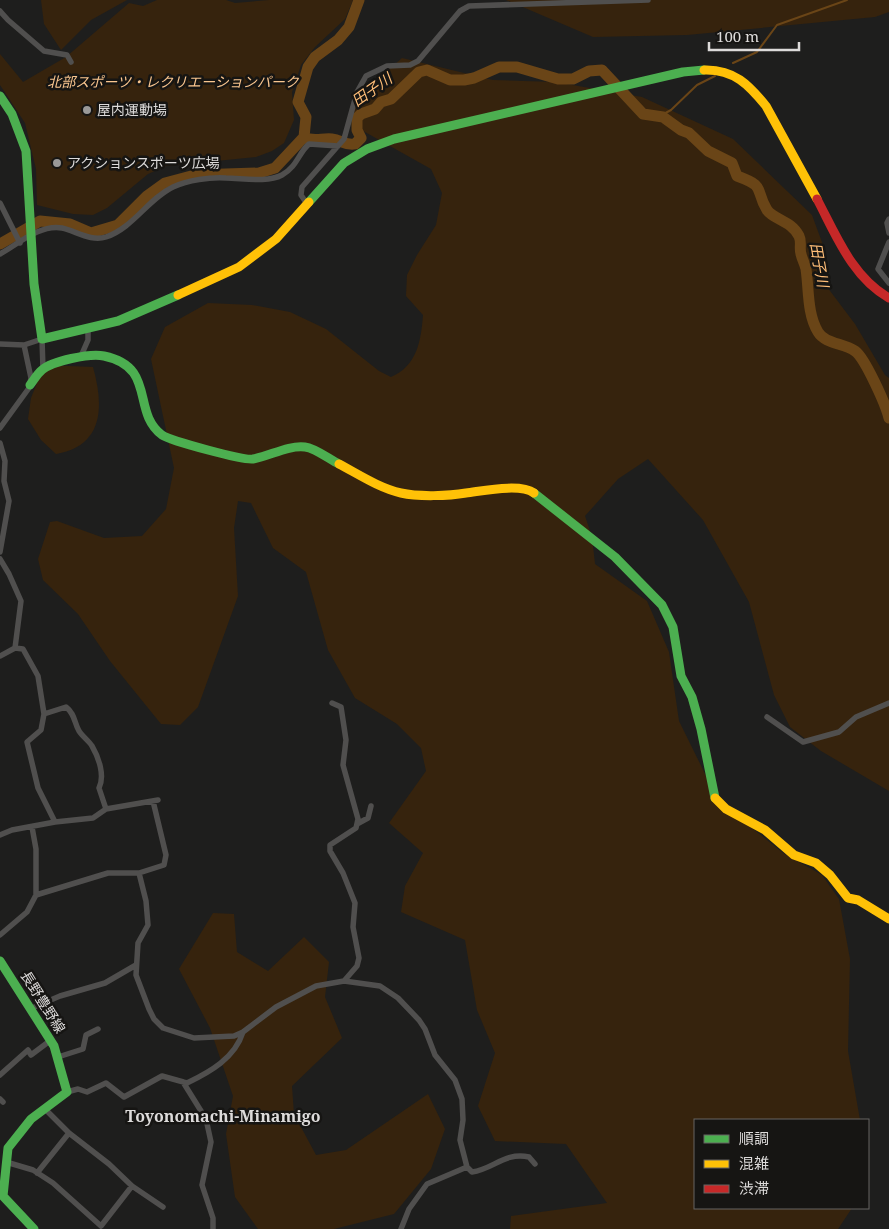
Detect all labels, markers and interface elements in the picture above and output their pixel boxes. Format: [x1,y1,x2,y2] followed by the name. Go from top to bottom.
[709,20,799,52] scale bar
[716,26,759,46] text: 100 m
[347,67,397,110] water label: 田子川
[47,72,300,91] park label: 北部スポーツ・レクリエーションパーク
[97,100,167,119] place label: 屋内運動場
[81,104,93,116] marker: 屋内運動場
[67,153,220,172] place label: アクションスポーツ広場
[51,157,63,169] marker: アクションスポーツ広場
[806,241,834,291] water label: 田子川
[17,967,70,1036] street label: 長野豊野線
[125,1105,321,1127] district label: Toyonomachi-Minamigo
[694,1119,869,1209] legend
[739,1128,769,1148] text: 順調
[739,1153,769,1173] text: 混雑
[739,1178,769,1198] text: 渋滞

